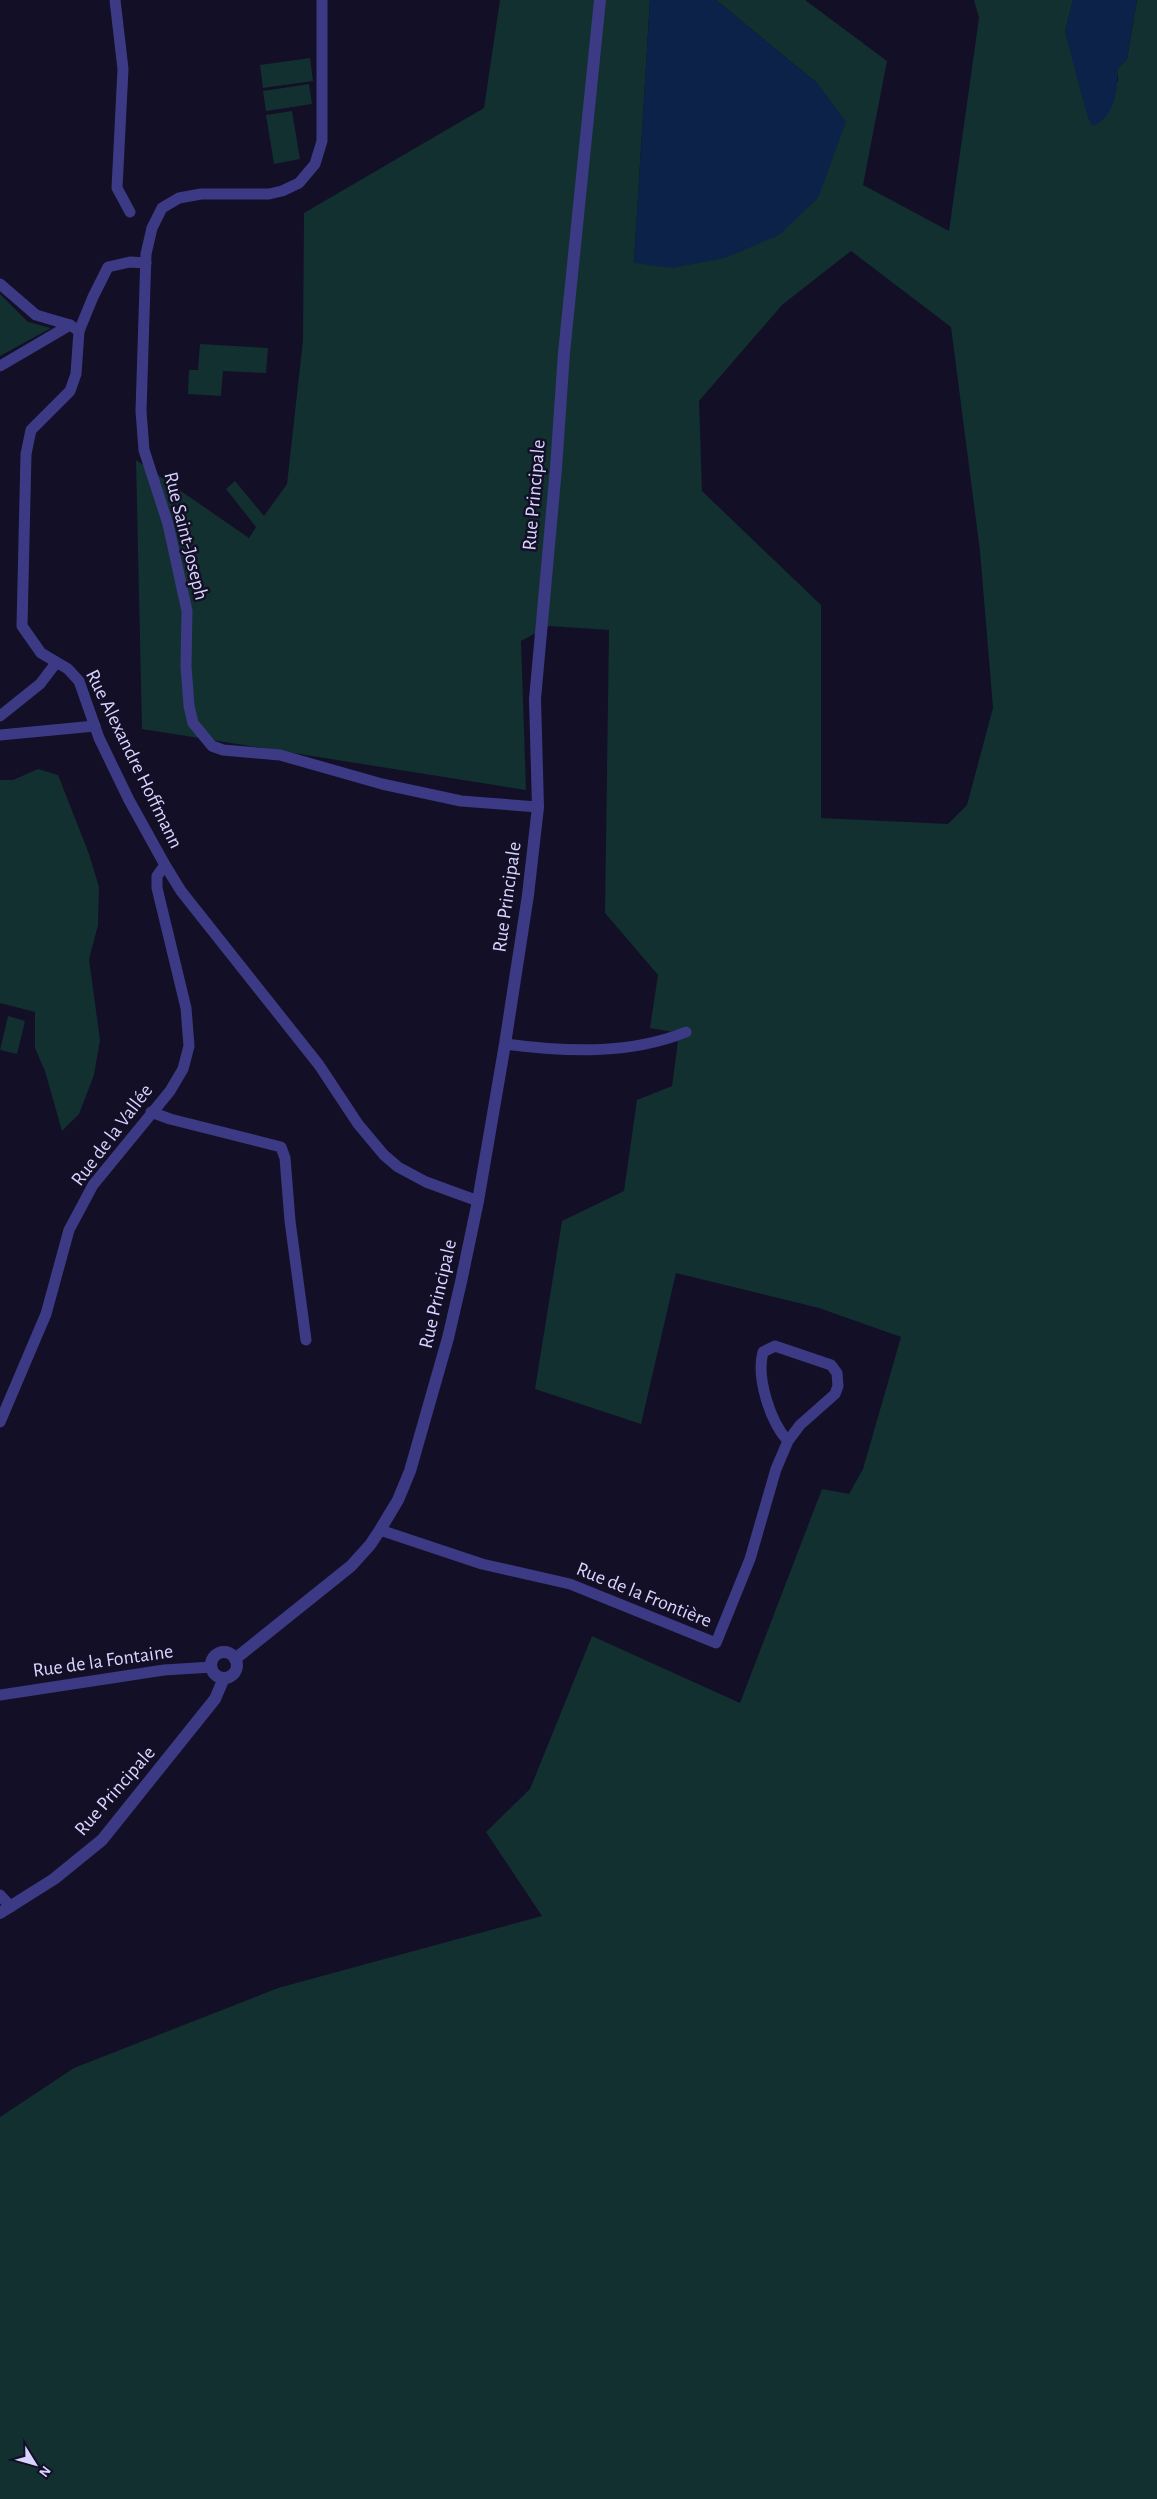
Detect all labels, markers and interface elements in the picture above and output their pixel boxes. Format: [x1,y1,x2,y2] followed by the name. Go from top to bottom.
[519,439,549,551] street label: Rue Principale
[160,470,212,602] street label: Rue Saint-Joseph
[82,666,186,852] street label: Rue Alexandre Hoffmann
[489,841,525,953] street label: Rue Principale
[67,1080,157,1190] street label: Rue de la Vallée
[416,1238,460,1350] street label: Rue Principale
[573,1559,715,1631] street label: Rue de la Frontière
[31,1641,175,1681] street label: Rue de la Fontaine
[71,1742,159,1840] street label: Rue Principale
[10,2439,60,2489] north arrow
[36,2463,53,2479] text: N

